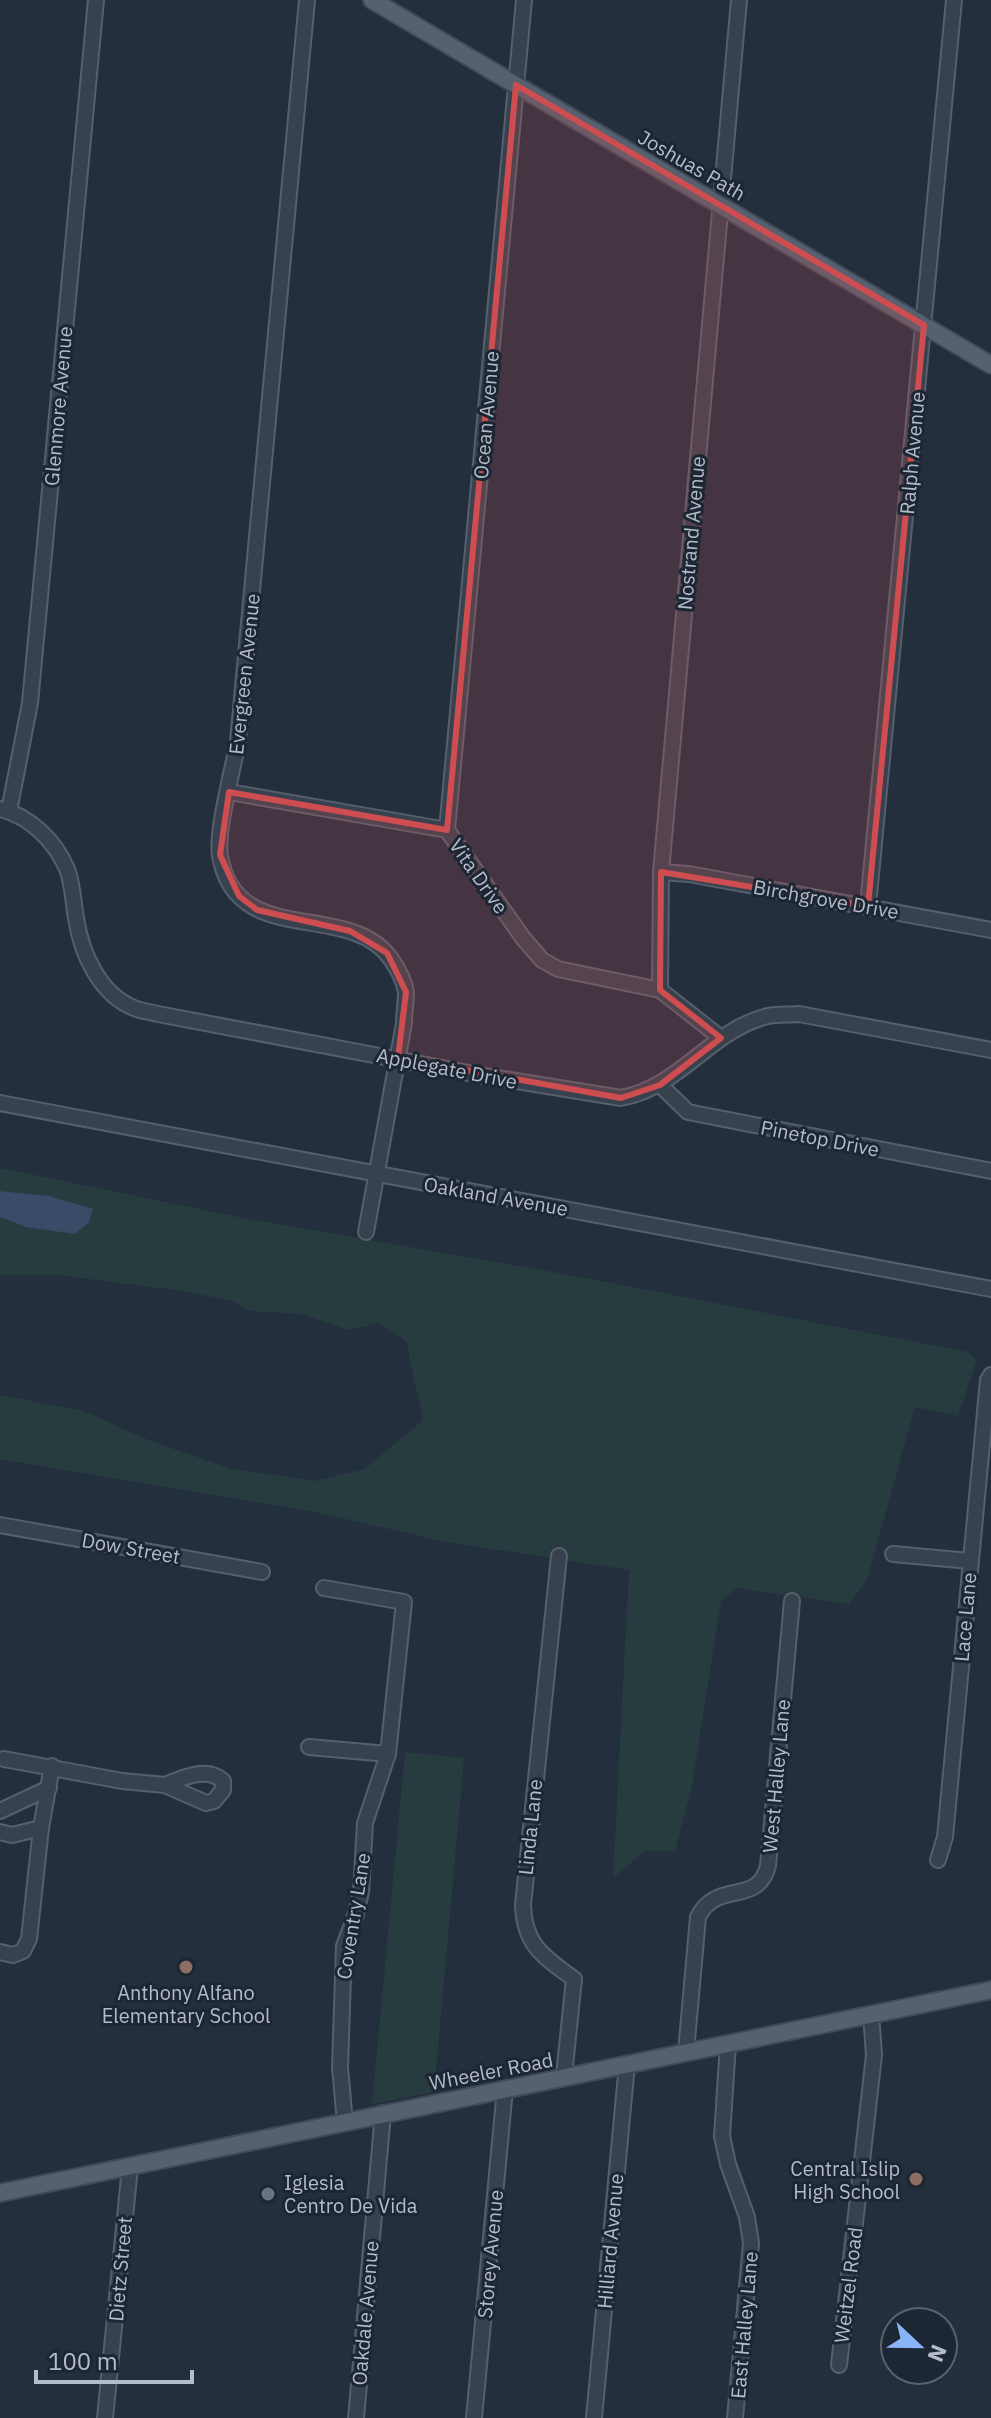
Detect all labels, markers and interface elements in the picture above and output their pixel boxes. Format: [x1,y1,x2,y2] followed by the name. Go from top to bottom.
[633,123,751,207] street label: Joshuas Path
[38,325,78,487] street label: Glenmore Avenue
[467,350,505,480] street label: Ocean Avenue
[893,390,931,516] street label: Ralph Avenue
[671,455,711,611] street label: Nostrand Avenue
[222,592,266,756] street label: Evergreen Avenue
[443,833,515,919] street label: Vita Drive
[751,873,901,925] street label: Birchgrove Drive
[374,1041,520,1095] street label: Applegate Drive
[758,1113,882,1163] street label: Pinetop Drive
[422,1170,570,1222] street label: Oakland Avenue
[80,1526,182,1570] street label: Dow Street
[948,1571,982,1663] street label: Lace Lane
[756,1698,796,1854] street label: West Halley Lane
[512,1778,548,1876] street label: Linda Lane
[330,1851,376,1981] street label: Coventry Lane
[177,1958,195,1976] marker: Anthony Alfano Elementary School
[102,1979,270,2029] place label: Anthony Alfano Elementary School
[427,2046,555,2096] street label: Wheeler Road
[790,2155,900,2205] place label: Central Islip High School
[284,2169,418,2219] place label: Iglesia Centro De Vida
[907,2170,925,2188] marker: Central Islip High School
[591,2172,629,2310] street label: Hilliard Avenue
[259,2185,277,2203] marker: Iglesia Centro De Vida
[471,2188,509,2320] street label: Storey Avenue
[102,2215,138,2323] street label: Dietz Street
[827,2225,869,2345] street label: Weitzel Road
[345,2239,385,2387] street label: Oakdale Avenue
[724,2250,764,2400] street label: East Halley Lane
[879,2306,959,2386] north arrow
[36,2334,192,2384] scale bar
[922,2341,954,2366] text: N
[48,2345,118,2377] text: 100 m

